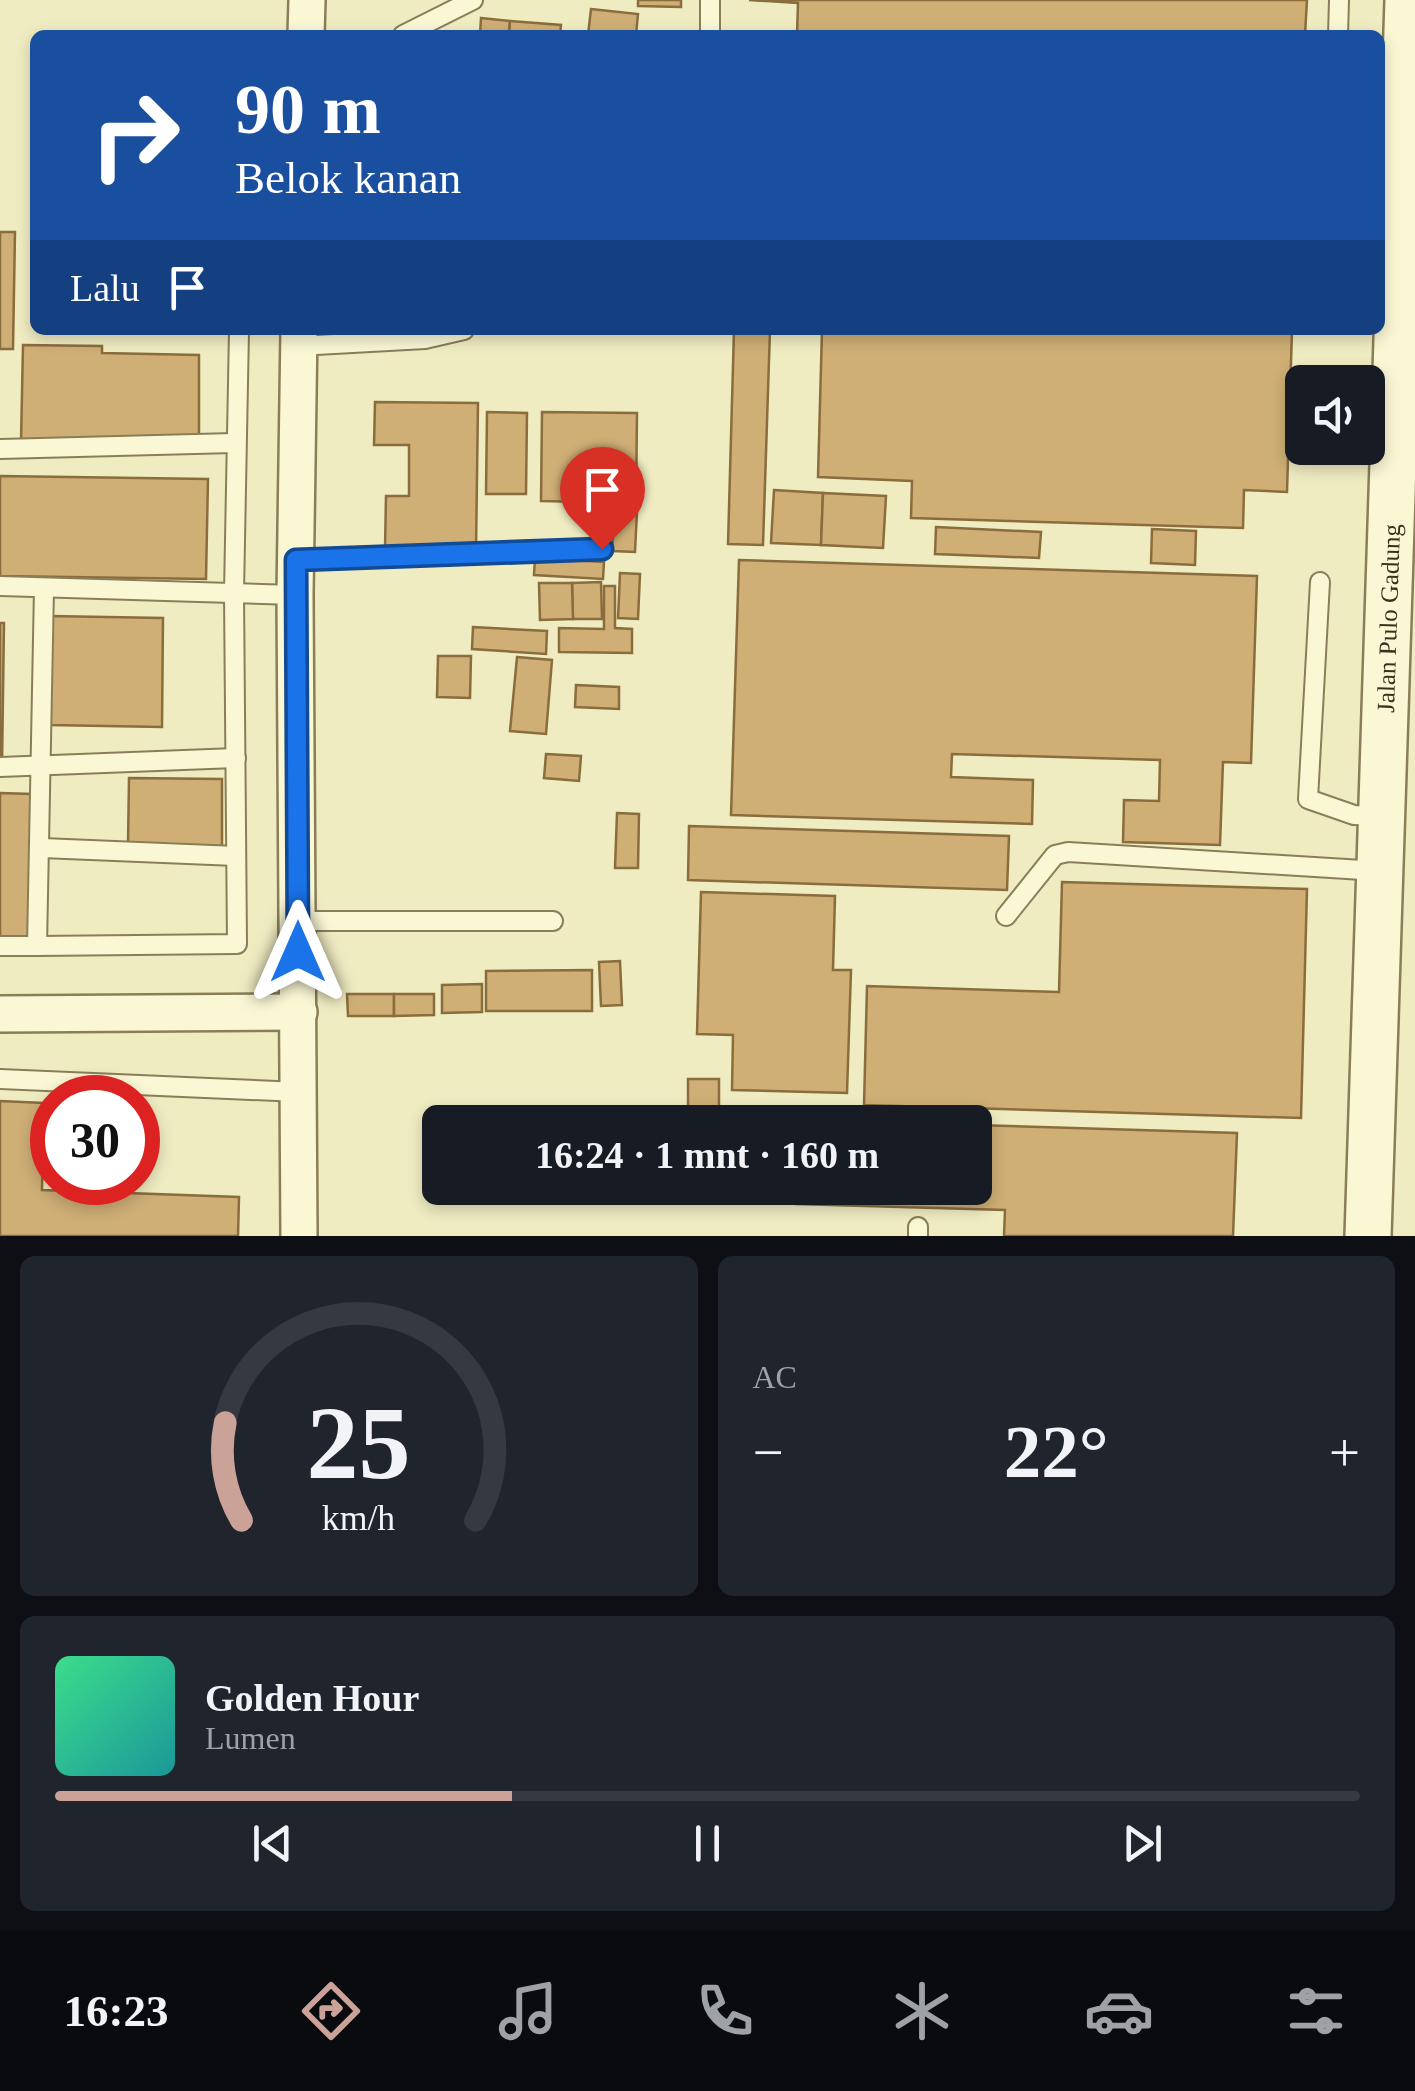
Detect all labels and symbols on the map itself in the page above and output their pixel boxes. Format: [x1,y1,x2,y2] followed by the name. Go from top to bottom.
[560,447,645,550] pin
[1371,523,1405,713] street label: Jalan Pulo Gadung
[246,900,350,1004] position arrow
[30,1075,160,1205] speed limit sign: 30

